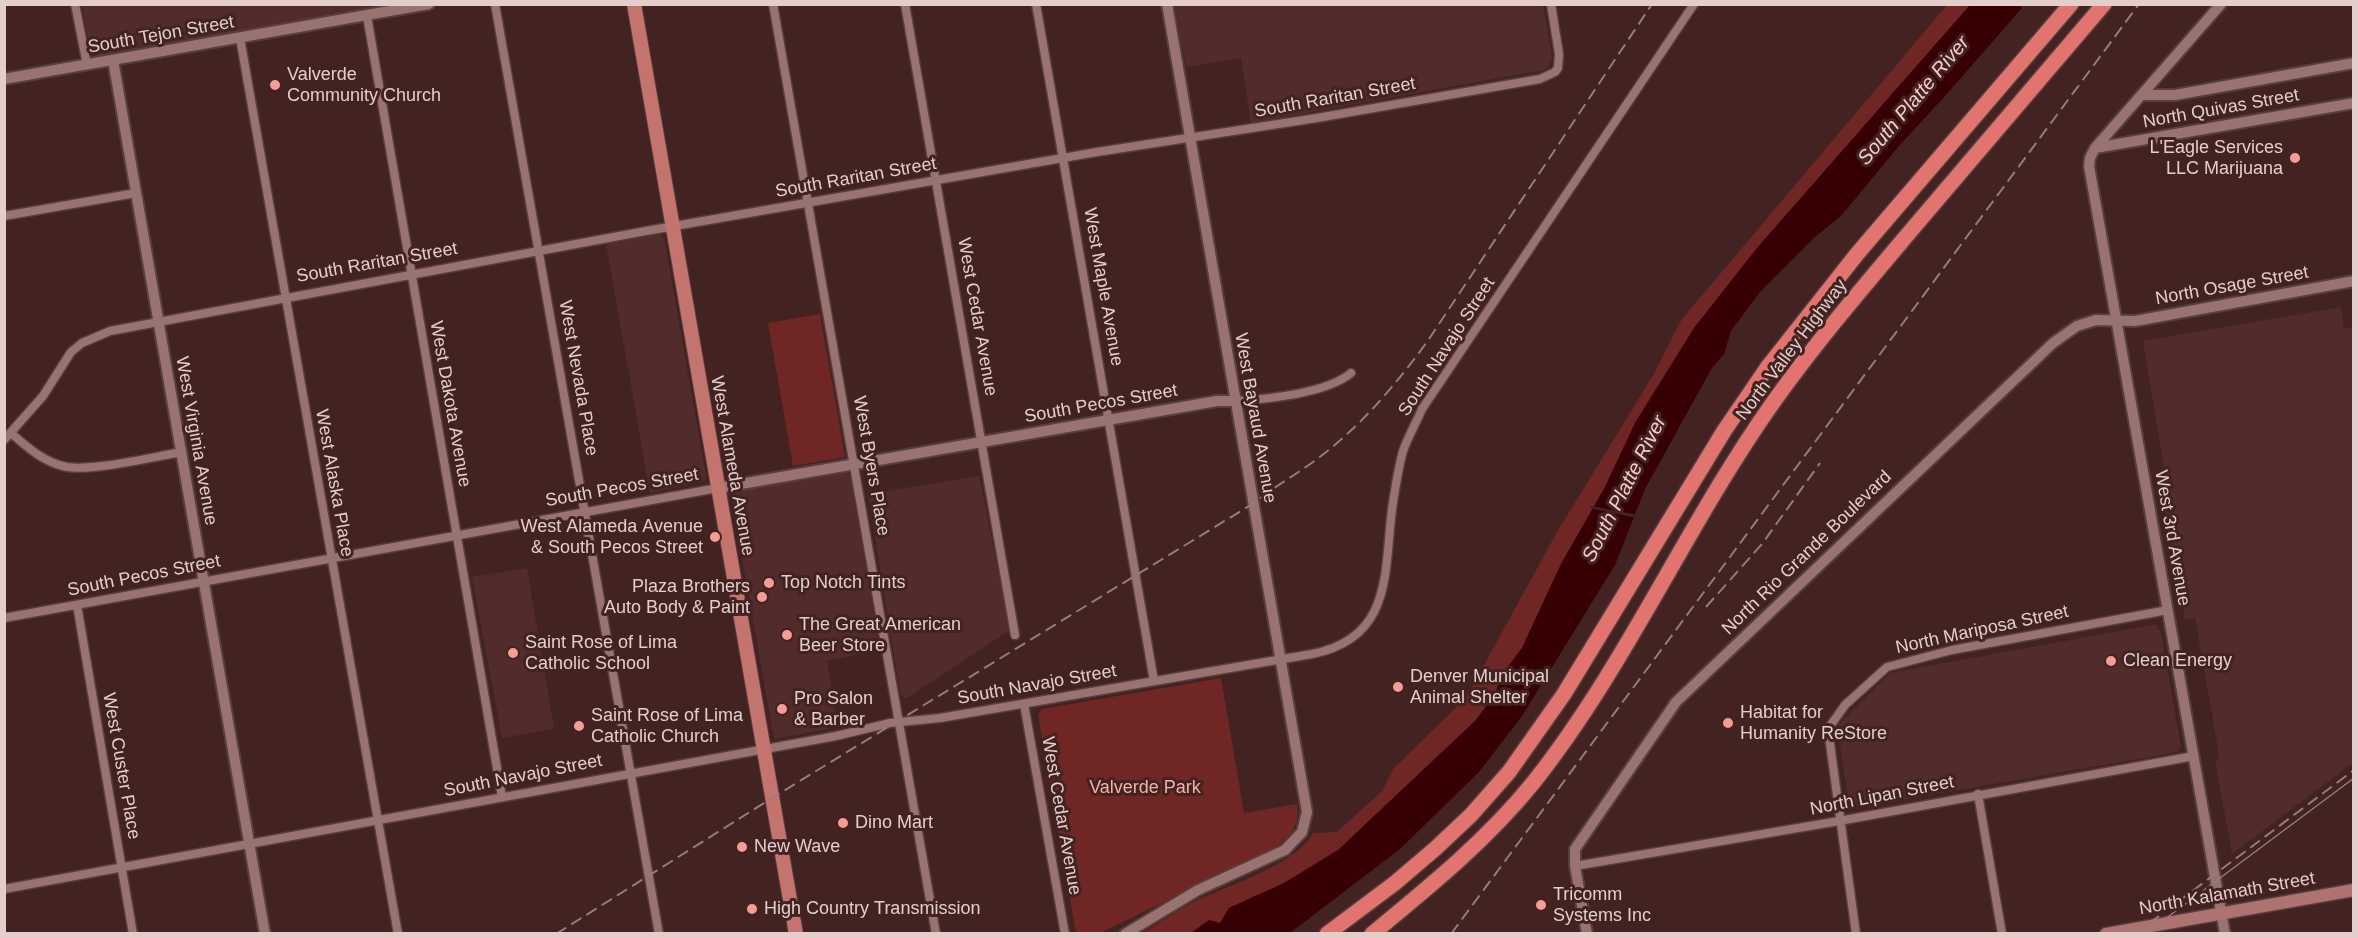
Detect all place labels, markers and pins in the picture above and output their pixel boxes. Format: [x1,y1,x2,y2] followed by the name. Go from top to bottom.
[287,64,441,106] place label: Valverde Community Church
[268,78,282,92] marker: Valverde Community Church
[2149,137,2283,180] place label: L'Eagle Services LLC Marijuana
[2288,151,2302,165] marker: L'Eagle Services LLC Marijuana
[521,516,703,558] place label: West Alameda Avenue & South Pecos Street
[708,530,722,544] marker: West Alameda Avenue & South Pecos Street
[781,572,905,594] place label: Top Notch Tints
[604,576,750,618] place label: Plaza Brothers Auto Body & Paint
[762,576,776,590] marker: Top Notch Tints
[755,590,769,604] marker: Plaza Brothers Auto Body & Paint
[799,614,961,656] place label: The Great American Beer Store
[780,628,794,642] marker: The Great American Beer Store
[525,632,677,674] place label: Saint Rose of Lima Catholic School
[506,646,520,660] marker: Saint Rose of Lima Catholic School
[2123,650,2232,672] place label: Clean Energy
[2104,654,2118,668] marker: Clean Energy
[1410,666,1549,708] place label: Denver Municipal Animal Shelter
[1391,680,1405,694] marker: Denver Municipal Animal Shelter
[794,688,873,730] place label: Pro Salon & Barber
[775,702,789,716] marker: Pro Salon & Barber
[1740,702,1887,744] place label: Habitat for Humanity ReStore
[591,705,743,748] place label: Saint Rose of Lima Catholic Church
[1721,716,1735,730] marker: Habitat for Humanity ReStore
[572,719,586,733] marker: Saint Rose of Lima Catholic Church
[855,812,933,834] place label: Dino Mart
[836,816,850,830] marker: Dino Mart
[754,836,840,858] place label: New Wave
[735,840,749,854] marker: New Wave
[1553,884,1651,926] place label: Tricomm Systems Inc
[764,898,980,920] place label: High Country Transmission
[1534,898,1548,912] marker: Tricomm Systems Inc
[745,902,759,916] marker: High Country Transmission

